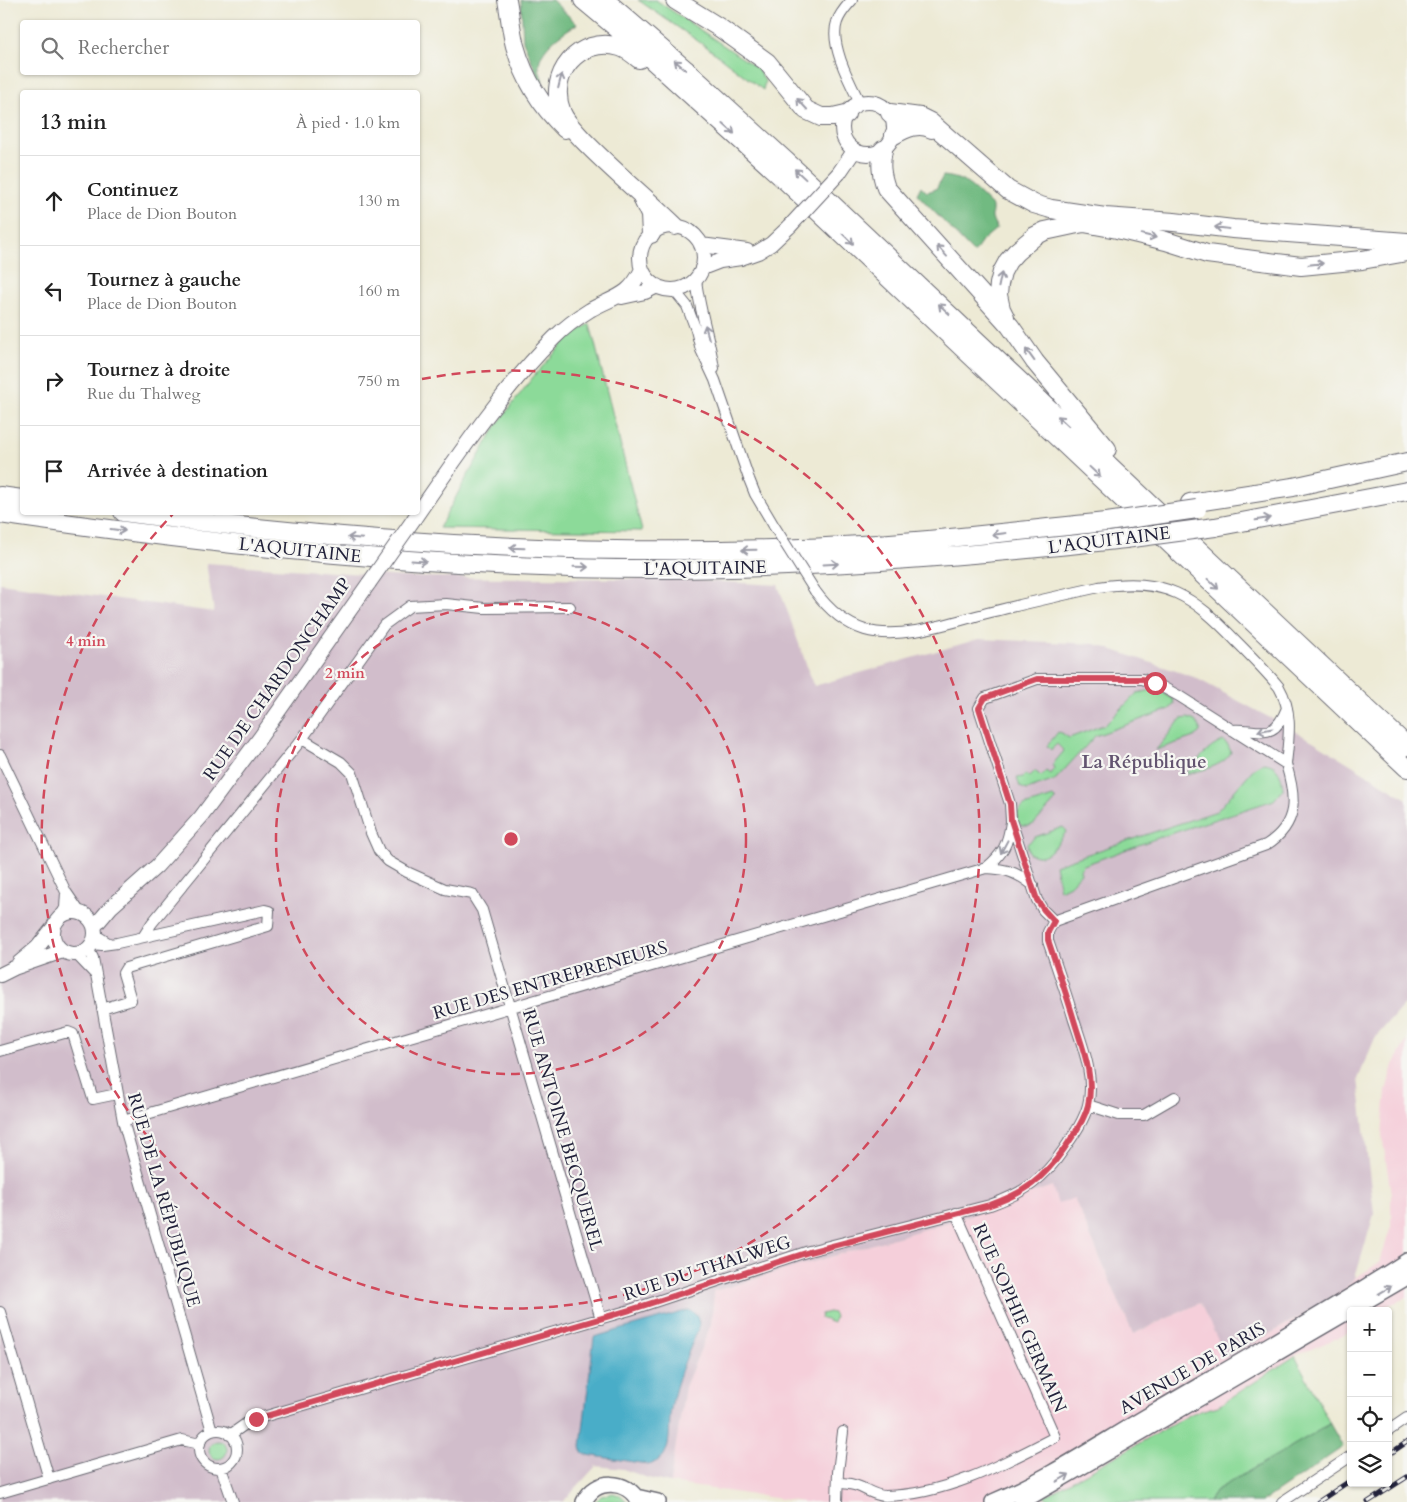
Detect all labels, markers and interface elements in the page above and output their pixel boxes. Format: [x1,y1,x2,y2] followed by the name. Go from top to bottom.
[20,20,420,75] search box
[38,34,66,62] icon: search
[78,35,169,61] text: Rechercher
[673,59,686,70] one-way arrow
[555,73,565,89] one-way arrow
[796,98,808,110] one-way arrow
[40,108,107,137] text: 13 min
[296,112,400,134] text: À pied · 1.0 km
[722,123,735,135] one-way arrow
[793,168,806,180] one-way arrow
[87,177,178,203] text: Continuez
[40,187,68,215] icon: ahead
[358,190,400,212] text: 130 m
[87,203,237,225] text: Place de Dion Bouton
[1214,223,1230,233] one-way arrow
[1141,232,1157,242] one-way arrow
[842,233,854,245] one-way arrow
[936,244,948,257] one-way arrow
[1308,259,1324,269] one-way arrow
[87,267,241,293] text: Tournez à gauche
[996,273,1006,289] one-way arrow
[40,277,68,305] icon: left
[358,280,400,302] text: 160 m
[87,293,237,315] text: Place de Dion Bouton
[937,303,950,315] one-way arrow
[702,325,712,341] one-way arrow
[1025,348,1035,362] one-way arrow
[87,357,230,383] text: Tournez à droite
[40,367,68,395] icon: right
[358,370,400,392] text: 750 m
[87,383,201,405] text: Rue du Thalweg
[1056,415,1069,427] one-way arrow
[40,457,68,485] icon: arrive
[87,458,268,484] text: Arrivée à destination
[1088,466,1101,478] one-way arrow
[1254,513,1270,523] one-way arrow
[1047,521,1172,560] street label: L'AQUITAINE
[109,525,125,535] one-way arrow
[991,529,1007,539] one-way arrow
[238,532,362,569] street label: L'AQUITAINE
[347,533,363,543] one-way arrow
[509,543,525,552] one-way arrow
[741,545,758,555] one-way arrow
[643,555,767,582] street label: L'AQUITAINE
[410,556,426,565] one-way arrow
[823,559,839,568] one-way arrow
[573,563,589,572] one-way arrow
[198,573,357,786] street label: RUE DE CHARDONCHAMP
[1206,578,1219,590] one-way arrow
[66,631,106,651] text: 4 min
[325,663,365,683] text: 2 min
[1144,672,1167,695] route start
[1257,726,1273,735] one-way arrow
[1081,749,1207,775] district label: La République
[502,830,520,848] centre of rings
[999,839,1009,854] one-way arrow
[430,935,670,1026] street label: RUE DES ENTREPRENEURS
[516,1006,609,1254] street label: RUE ANTOINE BECQUEREL
[121,1090,206,1310] street label: RUE DE LA RÉPUBLIQUE
[967,1220,1073,1417] street label: RUE SOPHIE GERMAIN
[620,1230,794,1307] street label: RUE DU THALWEG
[1377,1285,1391,1295] one-way arrow
[1347,1307,1392,1487] map controls
[1347,1307,1392,1352] button: +
[1115,1316,1270,1420] street label: AVENUE DE PARIS
[1347,1352,1392,1397] button: −
[1347,1397,1392,1442] button: locate
[245,1408,268,1431] route end
[1347,1442,1392,1487] button: layers
[1056,1473,1070,1483] one-way arrow

